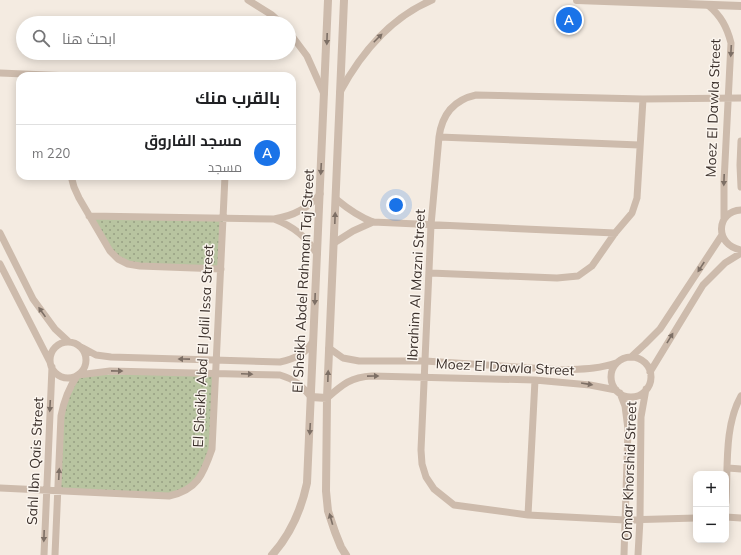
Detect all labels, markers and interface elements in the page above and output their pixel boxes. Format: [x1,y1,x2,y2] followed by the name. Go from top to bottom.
[556,5,582,35] pin: A
[16,16,296,60] search box
[30,27,52,49] icon: search
[62,29,116,48] text: ابحث هنا
[323,33,330,45] one-way arrow
[373,33,383,43] one-way arrow
[702,38,724,178] street label: Moez El Dawla Street
[727,45,734,57] one-way arrow
[195,87,280,108] text: بالقرب منك
[144,131,242,150] text: مسجد الفاروق
[32,145,70,161] text: 220 m
[262,145,272,161] text: A
[208,159,242,175] text: مسجد
[318,163,324,176] one-way arrow
[288,169,318,393] street label: El Sheikh Abdel Rahman Taj Street
[721,174,727,187] one-way arrow
[386,195,406,215] your location
[403,209,429,361] street label: Ibrahim Al Mazni Street
[331,212,338,224] one-way arrow
[189,244,217,448] street label: El Sheikh Abd El Jalil Issa Street
[697,261,704,273] one-way arrow
[312,293,319,305] one-way arrow
[38,307,46,317] one-way arrow
[666,332,673,344] one-way arrow
[435,354,575,380] street label: Moez El Dawla Street
[178,355,190,362] one-way arrow
[111,368,124,374] one-way arrow
[325,369,331,382] one-way arrow
[241,371,254,377] one-way arrow
[367,373,380,379] one-way arrow
[581,382,593,388] one-way arrow
[23,396,47,525] street label: Sahl Ibn Qais Street
[47,400,53,413] one-way arrow
[618,401,640,541] street label: Omar Khorshid Street
[306,423,313,435] one-way arrow
[55,468,62,480] one-way arrow
[693,471,729,543] map controls
[693,471,729,507] button: +
[693,507,729,543] button: −
[328,513,334,525] one-way arrow
[41,530,47,543] one-way arrow

